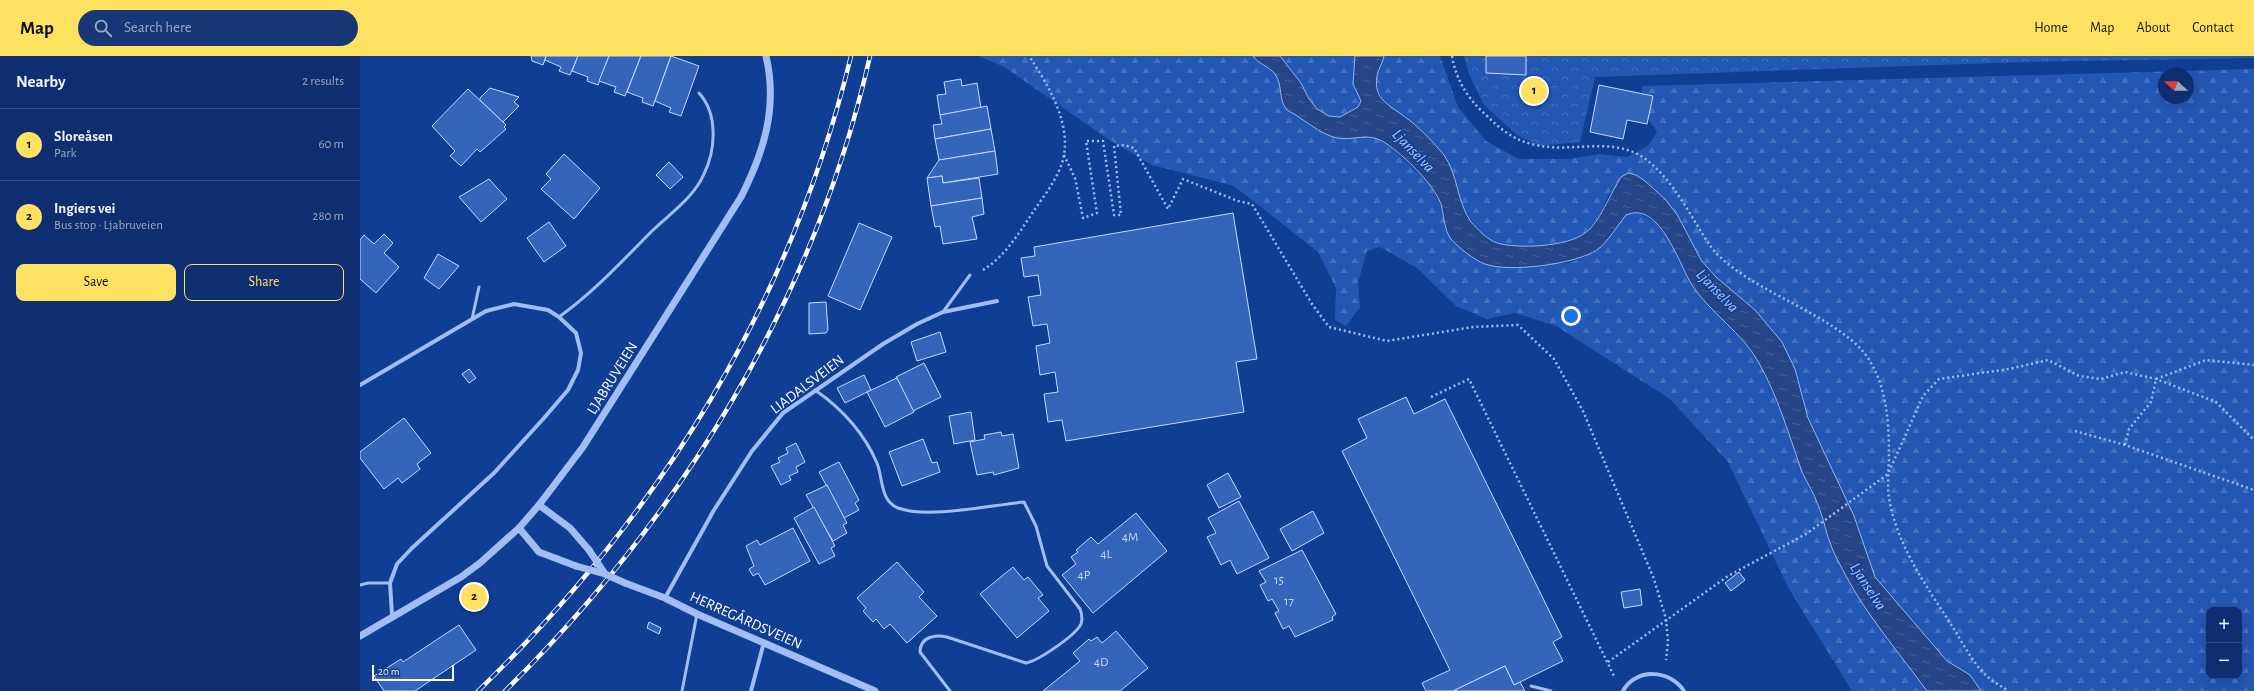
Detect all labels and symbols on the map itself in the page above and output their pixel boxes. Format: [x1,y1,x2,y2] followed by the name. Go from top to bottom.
[2158,68,2194,104] north arrow
[1521,76,1547,106] pin: 1
[1388,126,1437,176] water label: Ljanselva
[1692,266,1741,316] water label: Ljanselva
[1561,306,1581,326] your location
[584,339,641,417] street label: LJABRUVEIEN
[768,352,847,417] street label: LIADALSVEIEN
[1122,531,1138,544] house number: 4M
[1100,548,1112,561] house number: 4L
[1846,560,1889,614] water label: Ljanselva
[1077,569,1091,582] house number: 4P
[1274,574,1284,587] house number: 15
[461,582,487,612] pin: 2
[687,588,805,652] street label: HERREGÅRDSVEIEN
[1284,595,1295,608] house number: 17
[1094,656,1108,669] house number: 4D
[372,663,454,682] scale bar

